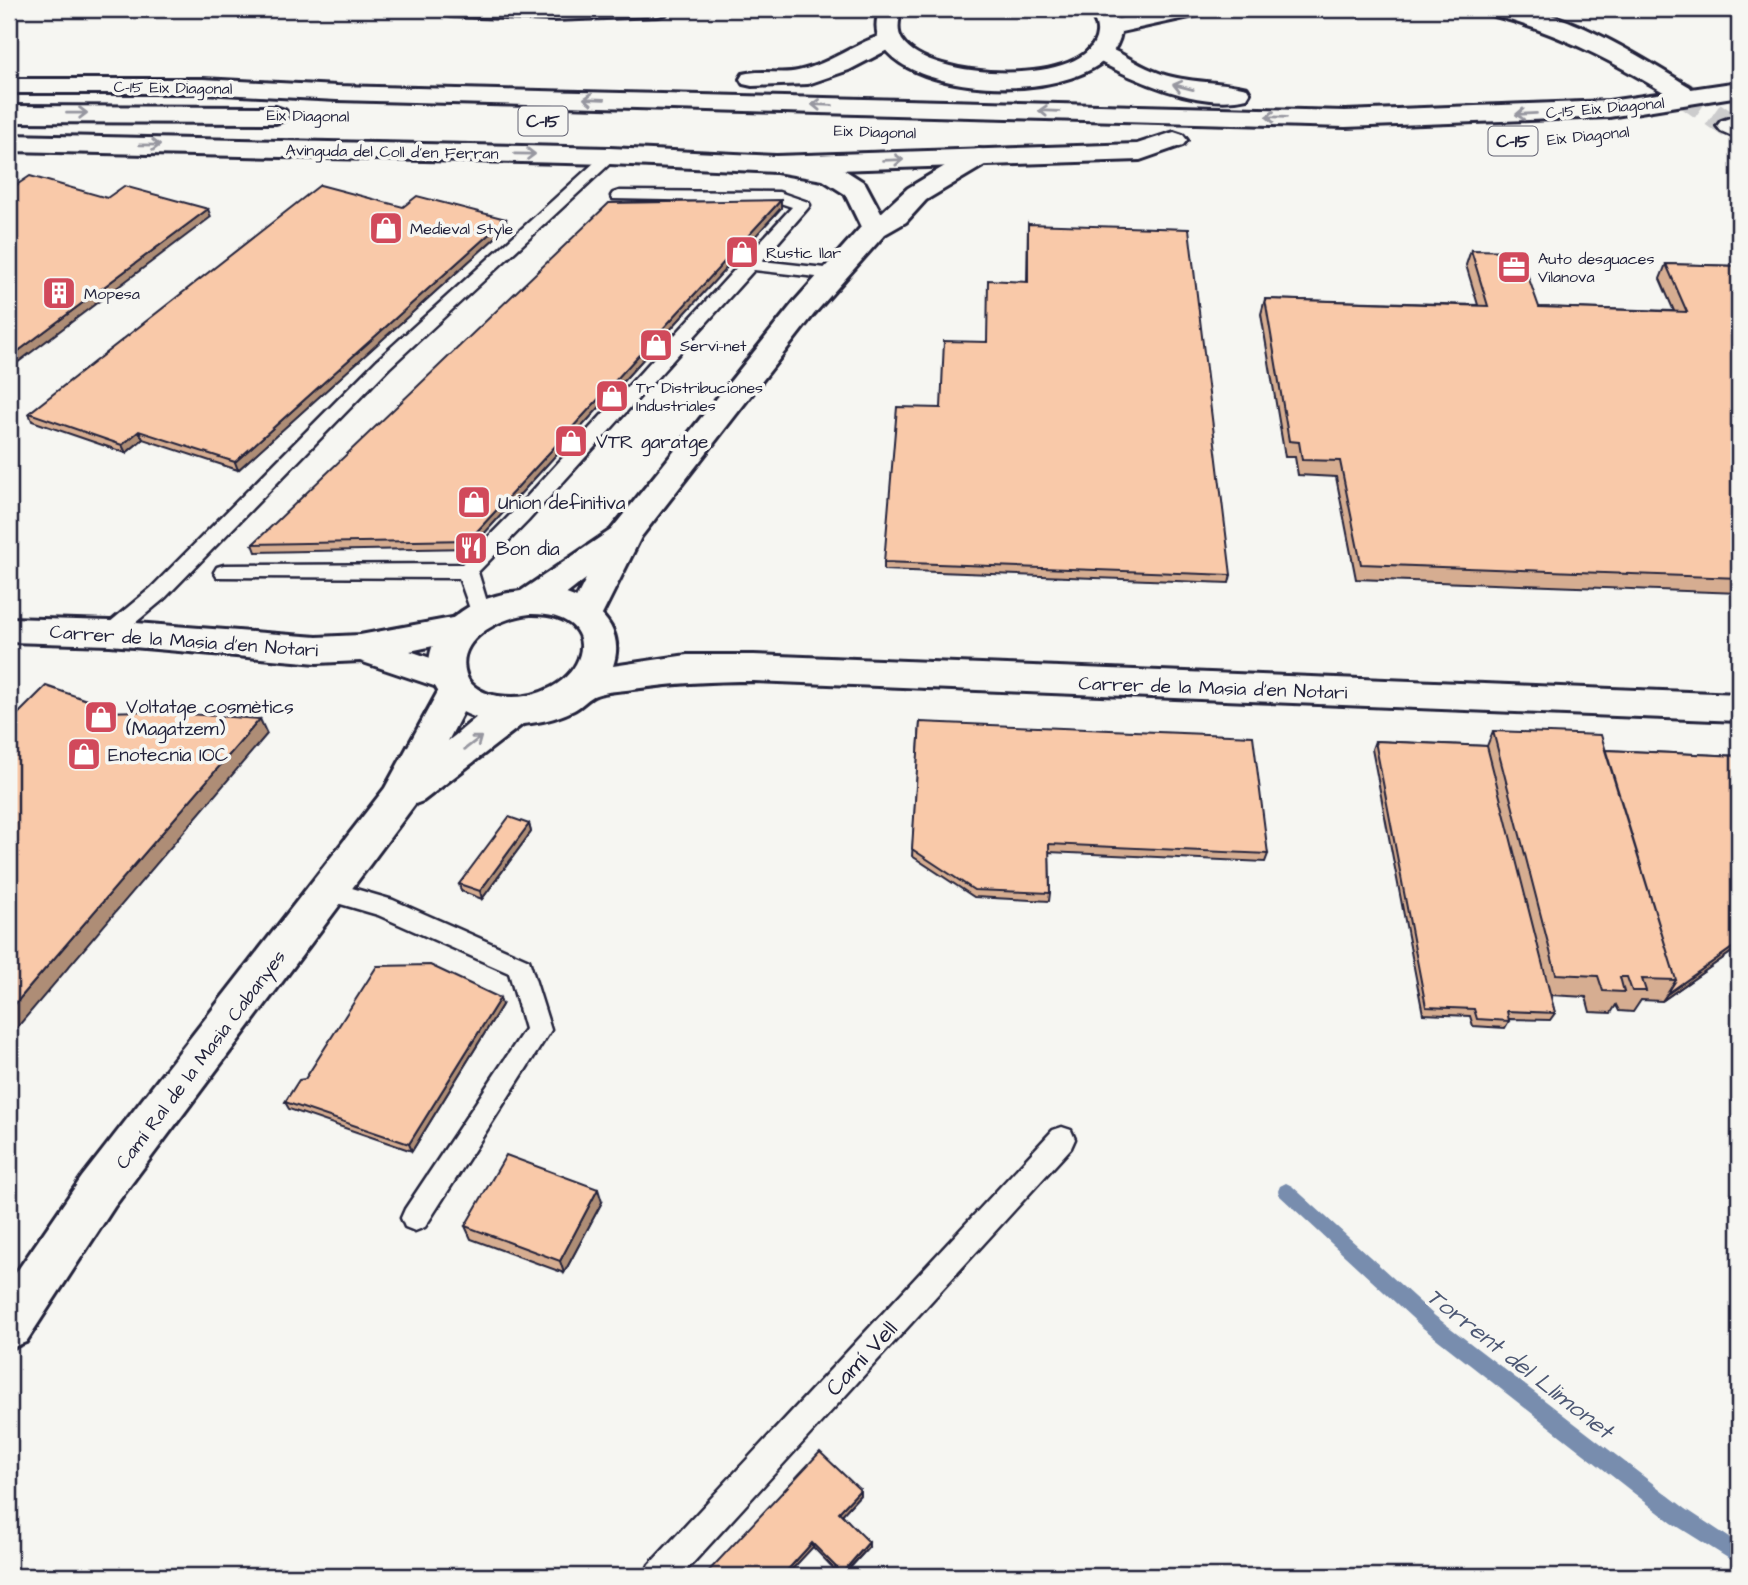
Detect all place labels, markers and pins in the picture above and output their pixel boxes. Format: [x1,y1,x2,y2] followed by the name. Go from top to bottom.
[367,209,405,247] shop icon: Medieval Style
[410,218,514,241] place label: Medieval Style
[723,233,761,271] shop icon: Rustic llar
[766,242,841,264] place label: Rustic llar
[1495,248,1533,286] office icon: Auto desguaces Vilanova
[1538,248,1654,288] place label: Auto desguaces Vilanova
[40,274,78,312] building icon: Mopesa
[84,283,140,305] place label: Mopesa
[637,326,675,364] shop icon: Servi-net
[680,335,747,357] place label: Servi-net
[593,377,631,415] shop icon: Tr Distribuciones Industriales
[636,377,763,417] place label: Tr Distribuciones Industriales
[552,422,590,460] shop icon: VTR garatge
[596,429,708,457] place label: VTR garatge
[455,483,493,521] shop icon: Union definitiva
[498,490,626,517] place label: Union definitiva
[452,529,490,567] restaurant icon: Bon dia
[496,536,560,563] place label: Bon dia
[126,694,294,744] place label: Voltatge cosmètics (Magatzem)
[82,698,120,736] shop icon: Voltatge cosmètics (Magatzem)
[65,735,103,773] shop icon: Enotecnia IOC
[108,742,229,769] place label: Enotecnia IOC

